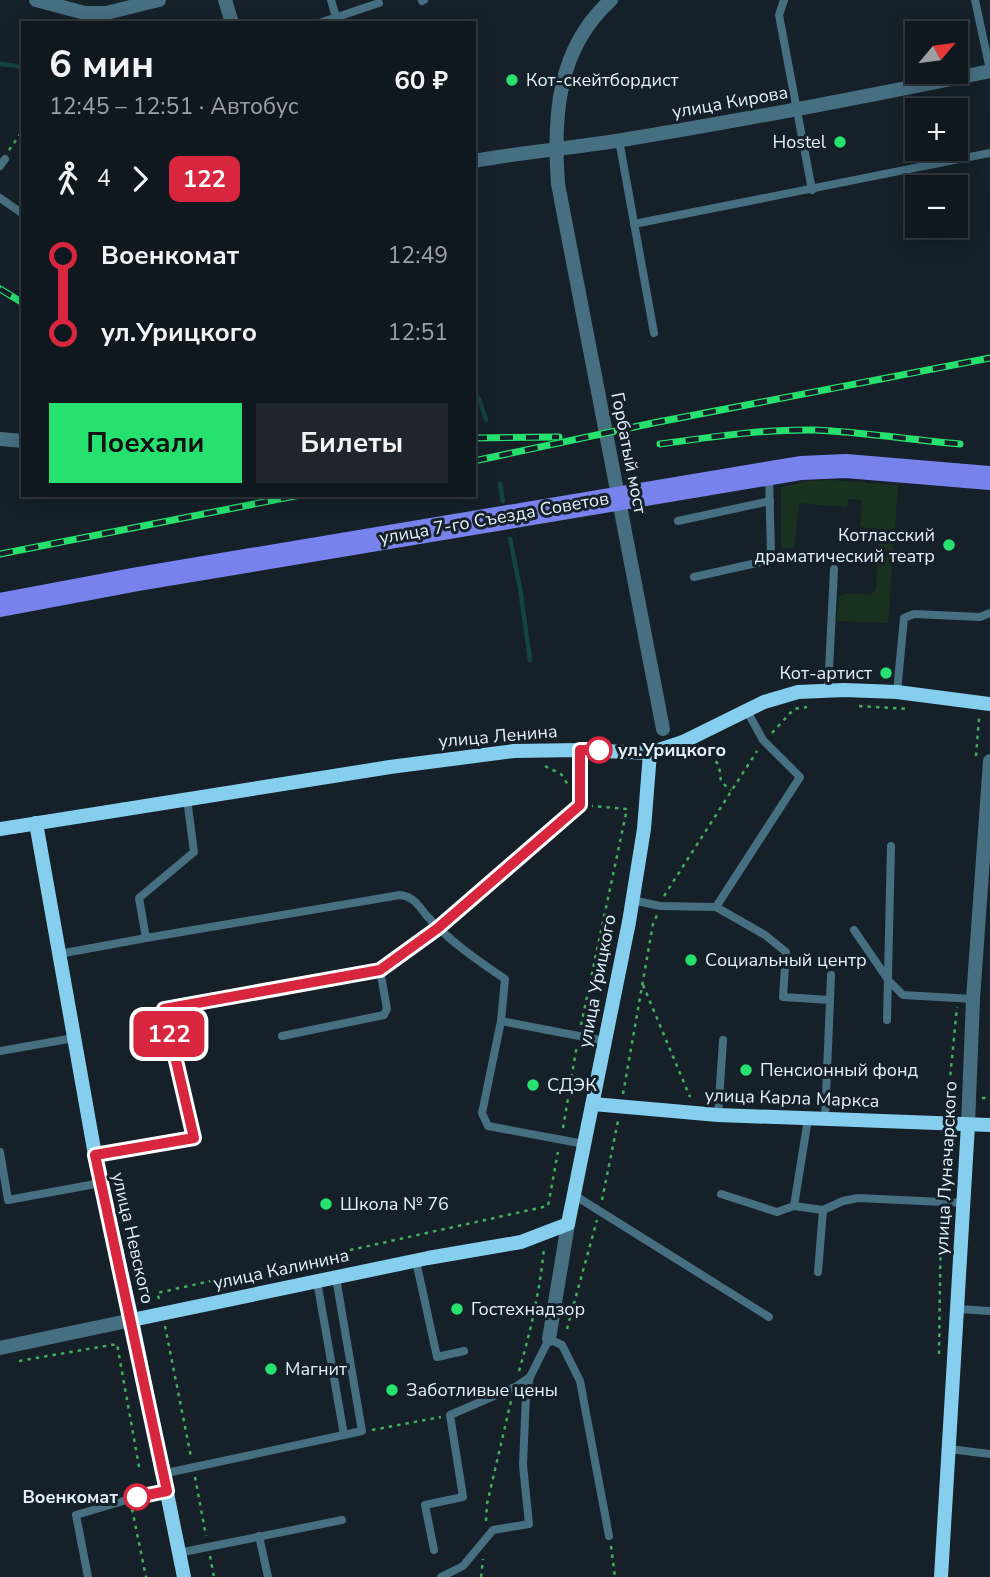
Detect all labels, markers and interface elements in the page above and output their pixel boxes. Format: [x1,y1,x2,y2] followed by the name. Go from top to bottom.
[905,21,968,84] north arrow
[905,21,968,238] map controls
[49,39,154,90] text: 6 мин
[394,63,448,98] text: 60 ₽
[526,68,678,92] place label: Кот-скейтбордист
[504,72,520,88] marker: Кот-скейтбордист
[670,80,790,124] street label: улица Кирова
[49,91,299,122] text: 12:45 – 12:51 · Автобус
[905,98,968,161] button: +
[773,130,827,154] place label: Hostel
[832,134,848,150] marker: Hostel
[49,160,87,198] icon: walk
[121,160,159,198] icon: forward
[97,163,111,194] text: 4
[183,163,226,195] text: 122
[905,175,968,238] button: −
[101,238,239,273] text: Военкомат
[388,240,448,271] text: 12:49
[101,315,257,350] text: ул.Урицкого
[388,317,448,348] text: 12:51
[605,390,653,516] street label: Горбатый мост
[49,403,242,483] button: Поехали
[256,403,448,483] button: Билеты
[377,486,611,550] street label: улица 7-го Съезда Советов
[754,523,935,568] place label: Котласский драматический театр
[941,537,957,553] marker: Котласский драматический театр
[779,661,872,685] place label: Кот-артист
[878,665,894,681] marker: Кот-артист
[438,719,558,753] street label: улица Ленина
[586,737,612,763] marker: ул.Урицкого
[618,738,726,762] place label: ул.Урицкого
[572,912,622,1050] street label: улица Урицкого
[705,948,867,972] place label: Социальный центр
[683,952,699,968] marker: Социальный центр
[129,1011,209,1057] line badge: 122
[147,1018,191,1050] text: 122
[760,1058,919,1082] place label: Пенсионный фонд
[738,1062,754,1078] marker: Пенсионный фонд
[547,1073,597,1097] place label: СДЭК
[525,1077,541,1093] marker: СДЭК
[929,1080,963,1256] street label: улица Луначарского
[704,1083,880,1113] street label: улица Карла Маркса
[106,1170,160,1306] street label: улица Невского
[340,1192,449,1216] place label: Школа № 76
[318,1196,334,1212] marker: Школа № 76
[211,1243,351,1295] street label: улица Калинина
[471,1297,585,1321] place label: Гостехнадзор
[449,1301,465,1317] marker: Гостехнадзор
[285,1357,347,1381] place label: Магнит
[263,1361,279,1377] marker: Магнит
[406,1378,558,1402] place label: Заботливые цены
[384,1382,400,1398] marker: Заботливые цены
[124,1484,150,1510] marker: Военкомат
[22,1485,118,1509] place label: Военкомат

